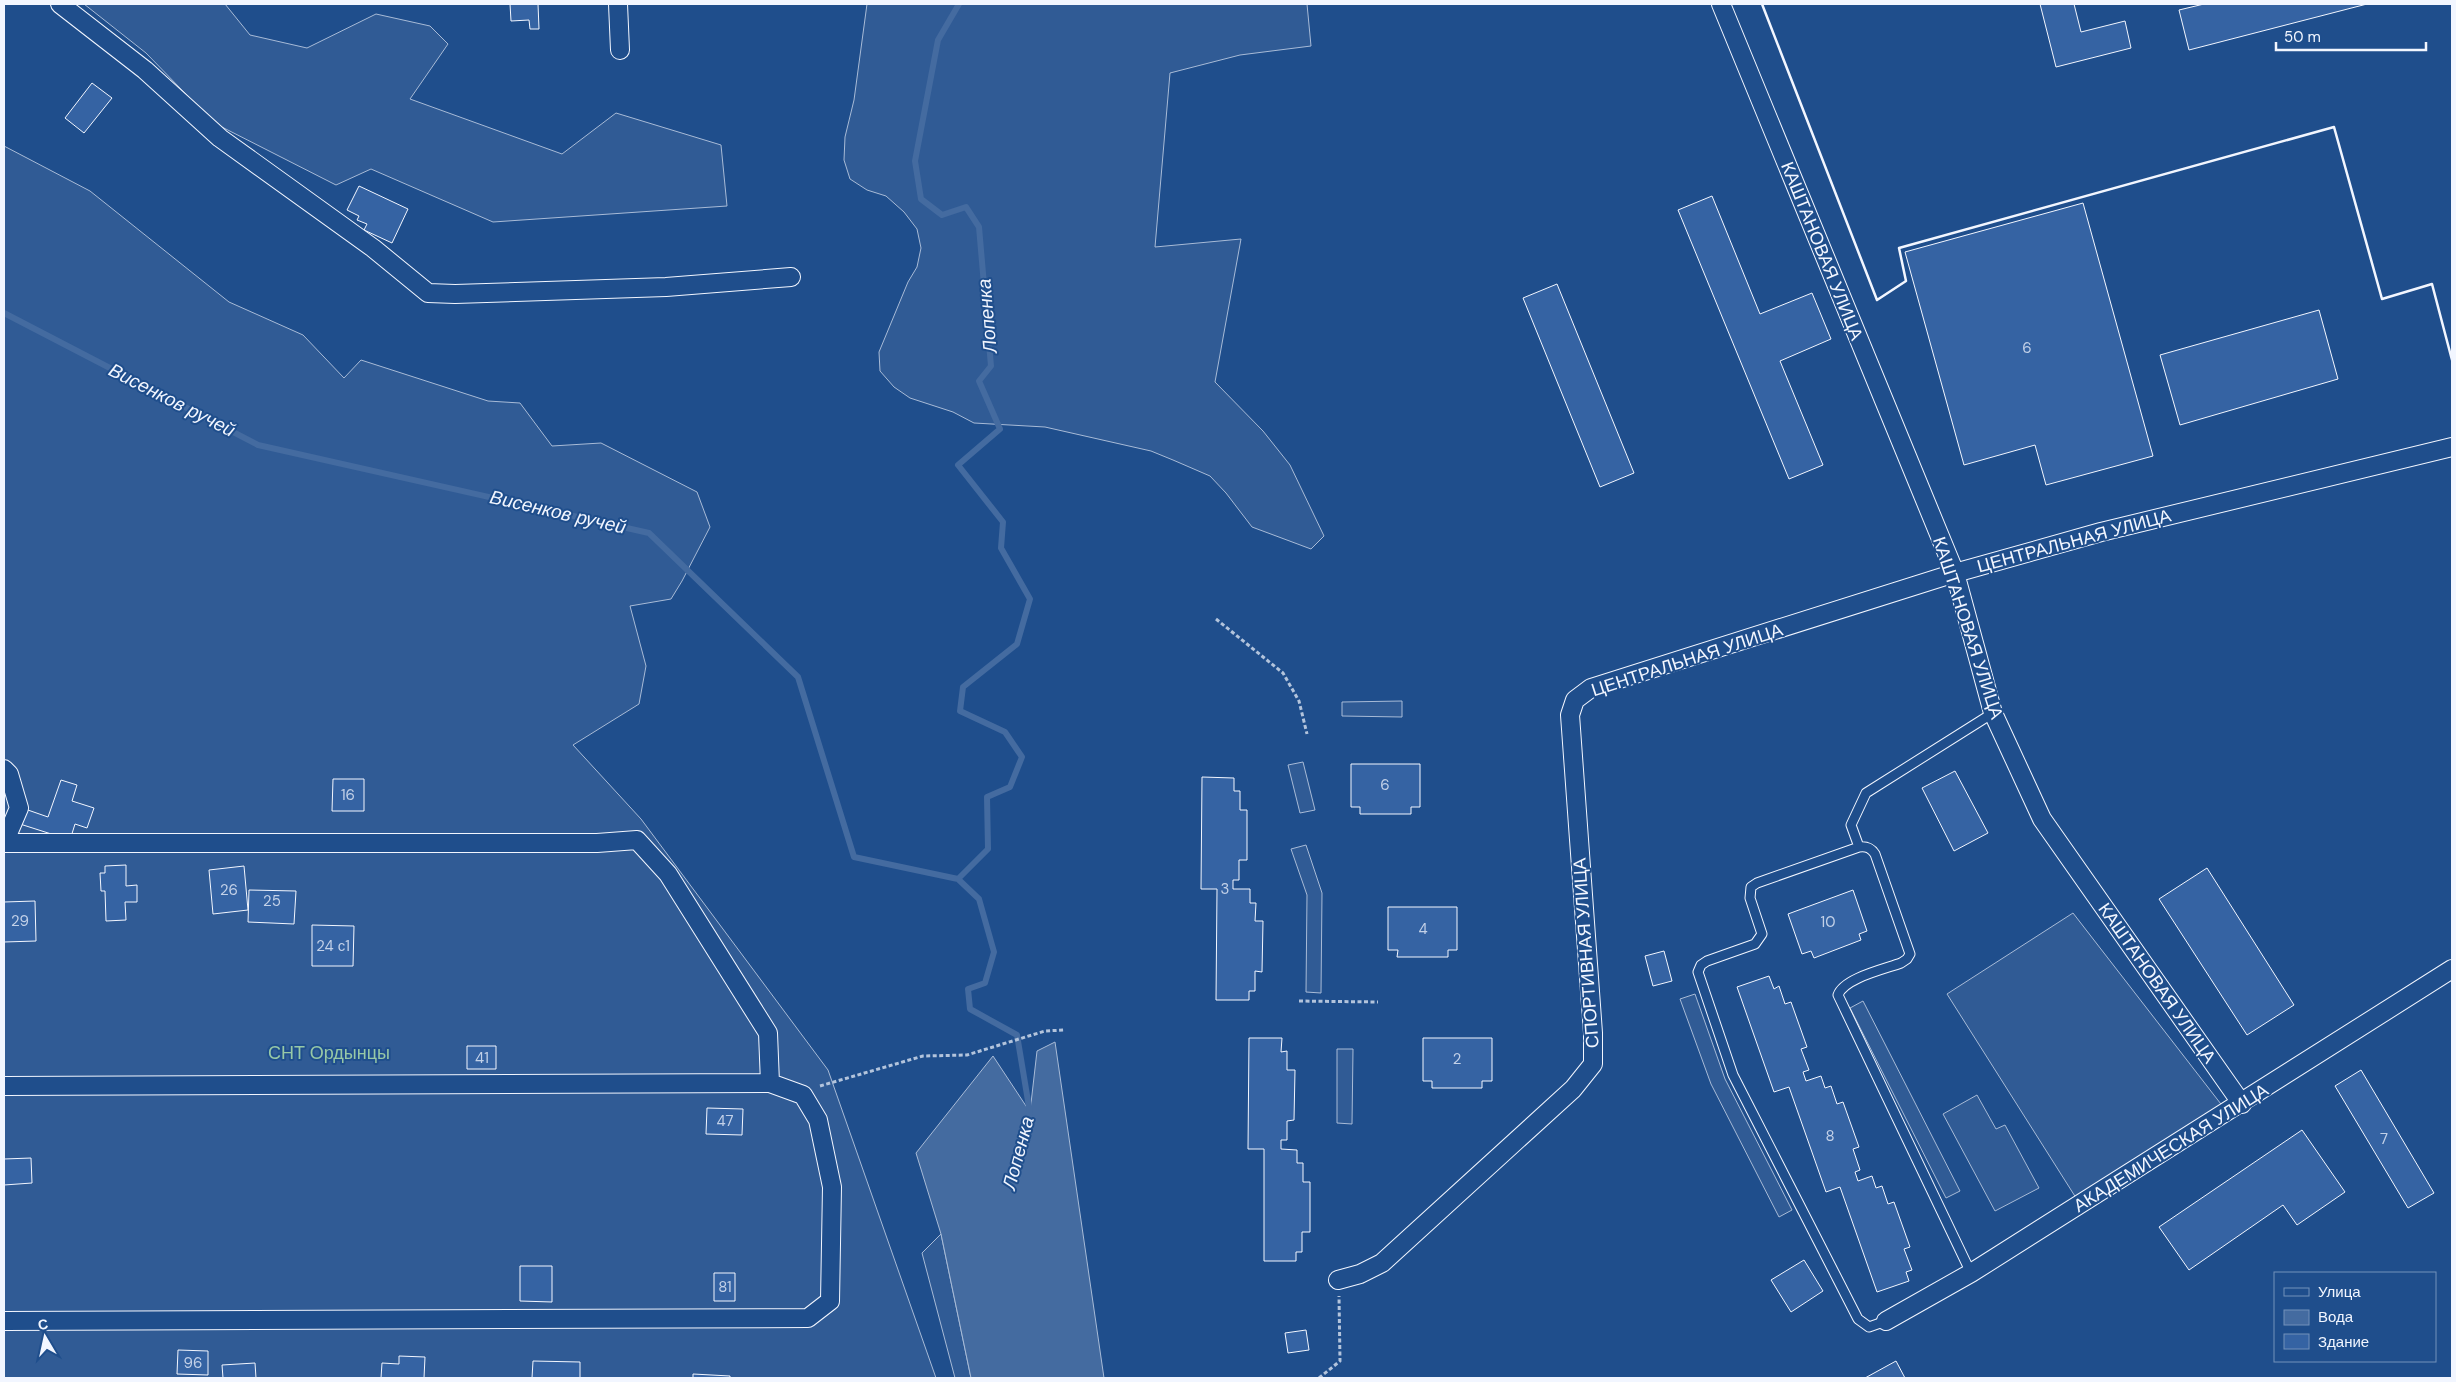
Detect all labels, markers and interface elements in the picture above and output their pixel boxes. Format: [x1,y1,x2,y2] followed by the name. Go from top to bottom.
[2276,20,2426,52] scale bar
[2284,27,2321,47] text: 50 m
[1775,158,1869,344] street label: КАШТАНОВАЯ УЛИЦА
[971,278,1003,356] water label: Лопенка
[2022,338,2032,358] house number: 6
[104,357,240,443] water label: Висенков ручей
[487,484,629,540] water label: Висенков ручей
[1974,504,2174,578] street label: ЦЕНТРАЛЬНАЯ УЛИЦА
[1927,534,2009,722] street label: КАШТАНОВАЯ УЛИЦА
[1588,618,1786,702] street label: ЦЕНТРАЛЬНАЯ УЛИЦА
[1380,775,1390,795] house number: 6
[341,785,355,805] house number: 16
[1567,857,1605,1049] street label: СПОРТИВНАЯ УЛИЦА
[1221,879,1229,899] house number: 3
[220,880,238,900] house number: 26
[263,891,281,911] house number: 25
[2093,898,2221,1068] street label: КАШТАНОВАЯ УЛИЦА
[11,911,29,931] house number: 29
[1821,912,1835,932] house number: 10
[1418,919,1428,939] house number: 4
[316,936,350,956] house number: 24 с1
[268,1041,390,1065] park label: СНТ Ордынцы
[475,1048,489,1068] house number: 41
[1453,1049,1461,1069] house number: 2
[2069,1078,2273,1218] street label: АКАДЕМИЧЕСКАЯ УЛИЦА
[716,1111,734,1131] house number: 47
[996,1114,1040,1194] water label: Лопенка
[1825,1126,1835,1146] house number: 8
[2380,1129,2388,1149] house number: 7
[2274,1272,2436,1362] legend
[718,1277,732,1297] house number: 81
[2318,1282,2361,1302] text: Улица
[2318,1307,2354,1327] text: Вода
[20,1312,70,1362] north arrow
[37,1314,49,1334] text: С
[2318,1332,2369,1352] text: Здание
[184,1353,202,1373] house number: 96

